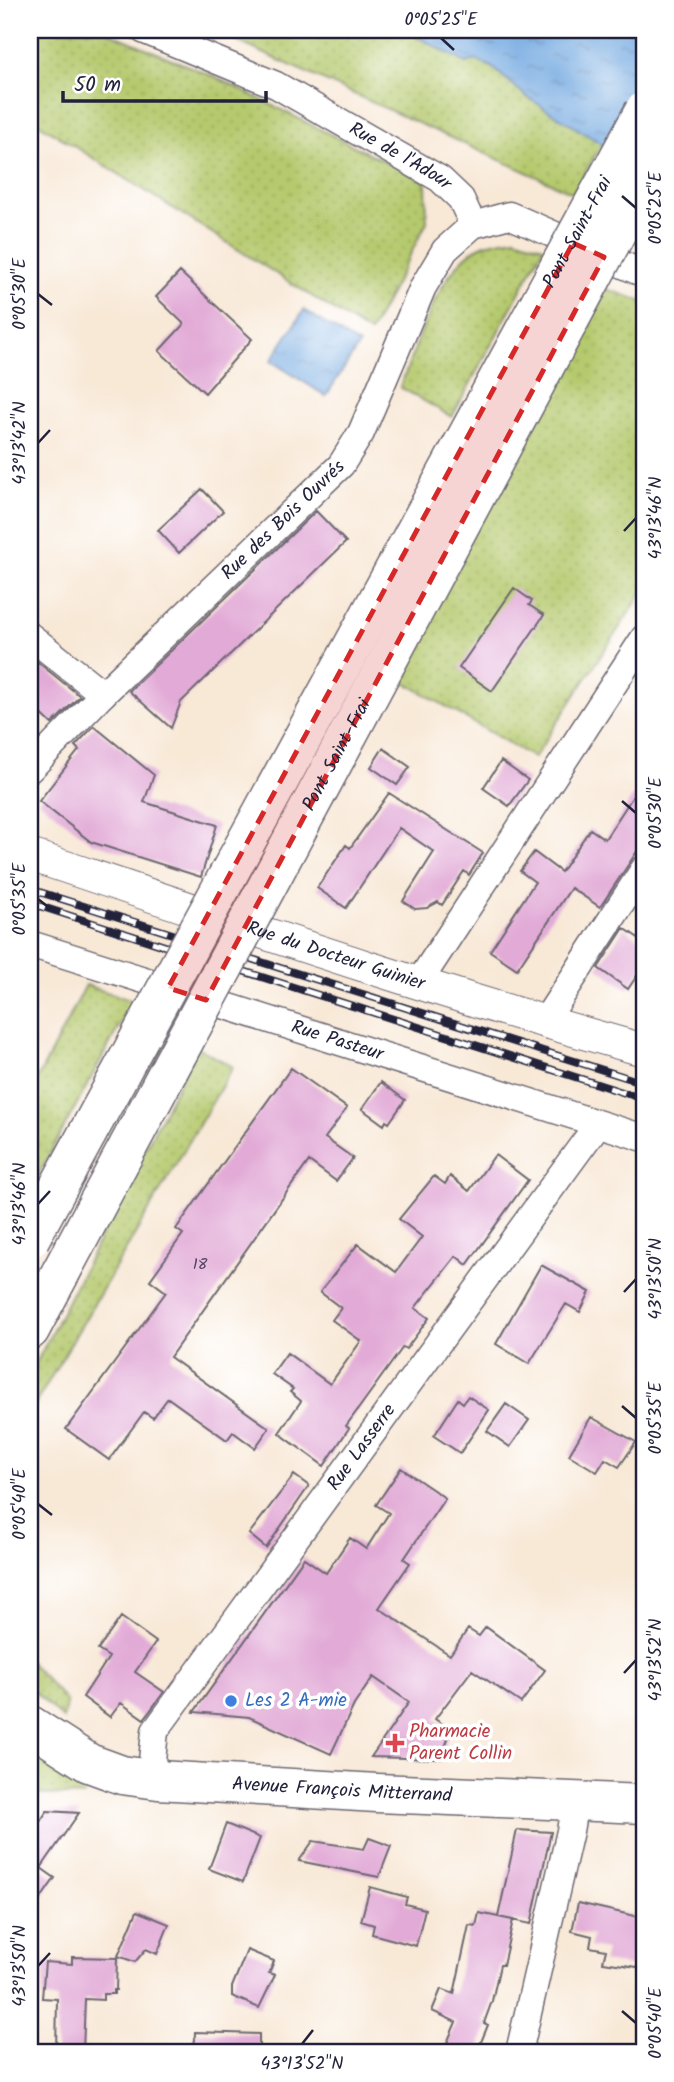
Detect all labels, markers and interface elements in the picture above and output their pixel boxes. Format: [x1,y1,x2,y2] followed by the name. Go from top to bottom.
[405,6,478,35] text: 0°05'25"E
[63,60,266,104] scale bar
[74,69,121,102] text: 50 m
[343,115,460,199] street label: Rue de l'Adour
[535,170,621,294] street label: Pont Saint-Frai
[642,171,671,245] text: 0°05'25"E
[6,257,35,330] text: 0°05'30"E
[6,401,35,485] text: 43°13'42"N
[214,453,352,588] street label: Rue des Bois Ouvrés
[642,477,671,559] text: 43°13'46"N
[295,692,380,817] street label: Pont Saint-Frai
[642,776,671,849] text: 0°05'30"E
[6,862,35,935] text: 0°05'35"E
[243,913,430,1000] street label: Rue du Docteur Guinier
[287,1012,389,1070] street label: Rue Pasteur
[6,1163,35,1245] text: 43°13'46"N
[642,1238,671,1320] text: 43°13'50"N
[193,1252,208,1277] house number: 18
[642,1381,671,1454] text: 0°05'35"E
[320,1397,404,1497] street label: Rue Lasserre
[6,1468,35,1540] text: 0°05'40"E
[642,1618,671,1702] text: 43°13'52"N
[245,1686,347,1716] place label: Les 2 A-mie
[223,1693,239,1709] marker: Les 2 A-mie
[409,1717,512,1769] place label: Pharmacie Parent Collin
[387,1735,403,1751] marker: Pharmacie Parent Collin
[231,1769,453,1811] street label: Avenue François Mitterrand
[6,1925,35,2007] text: 43°13'50"N
[642,1987,671,2059] text: 0°05'40"E
[260,2050,344,2079] text: 43°13'52"N

